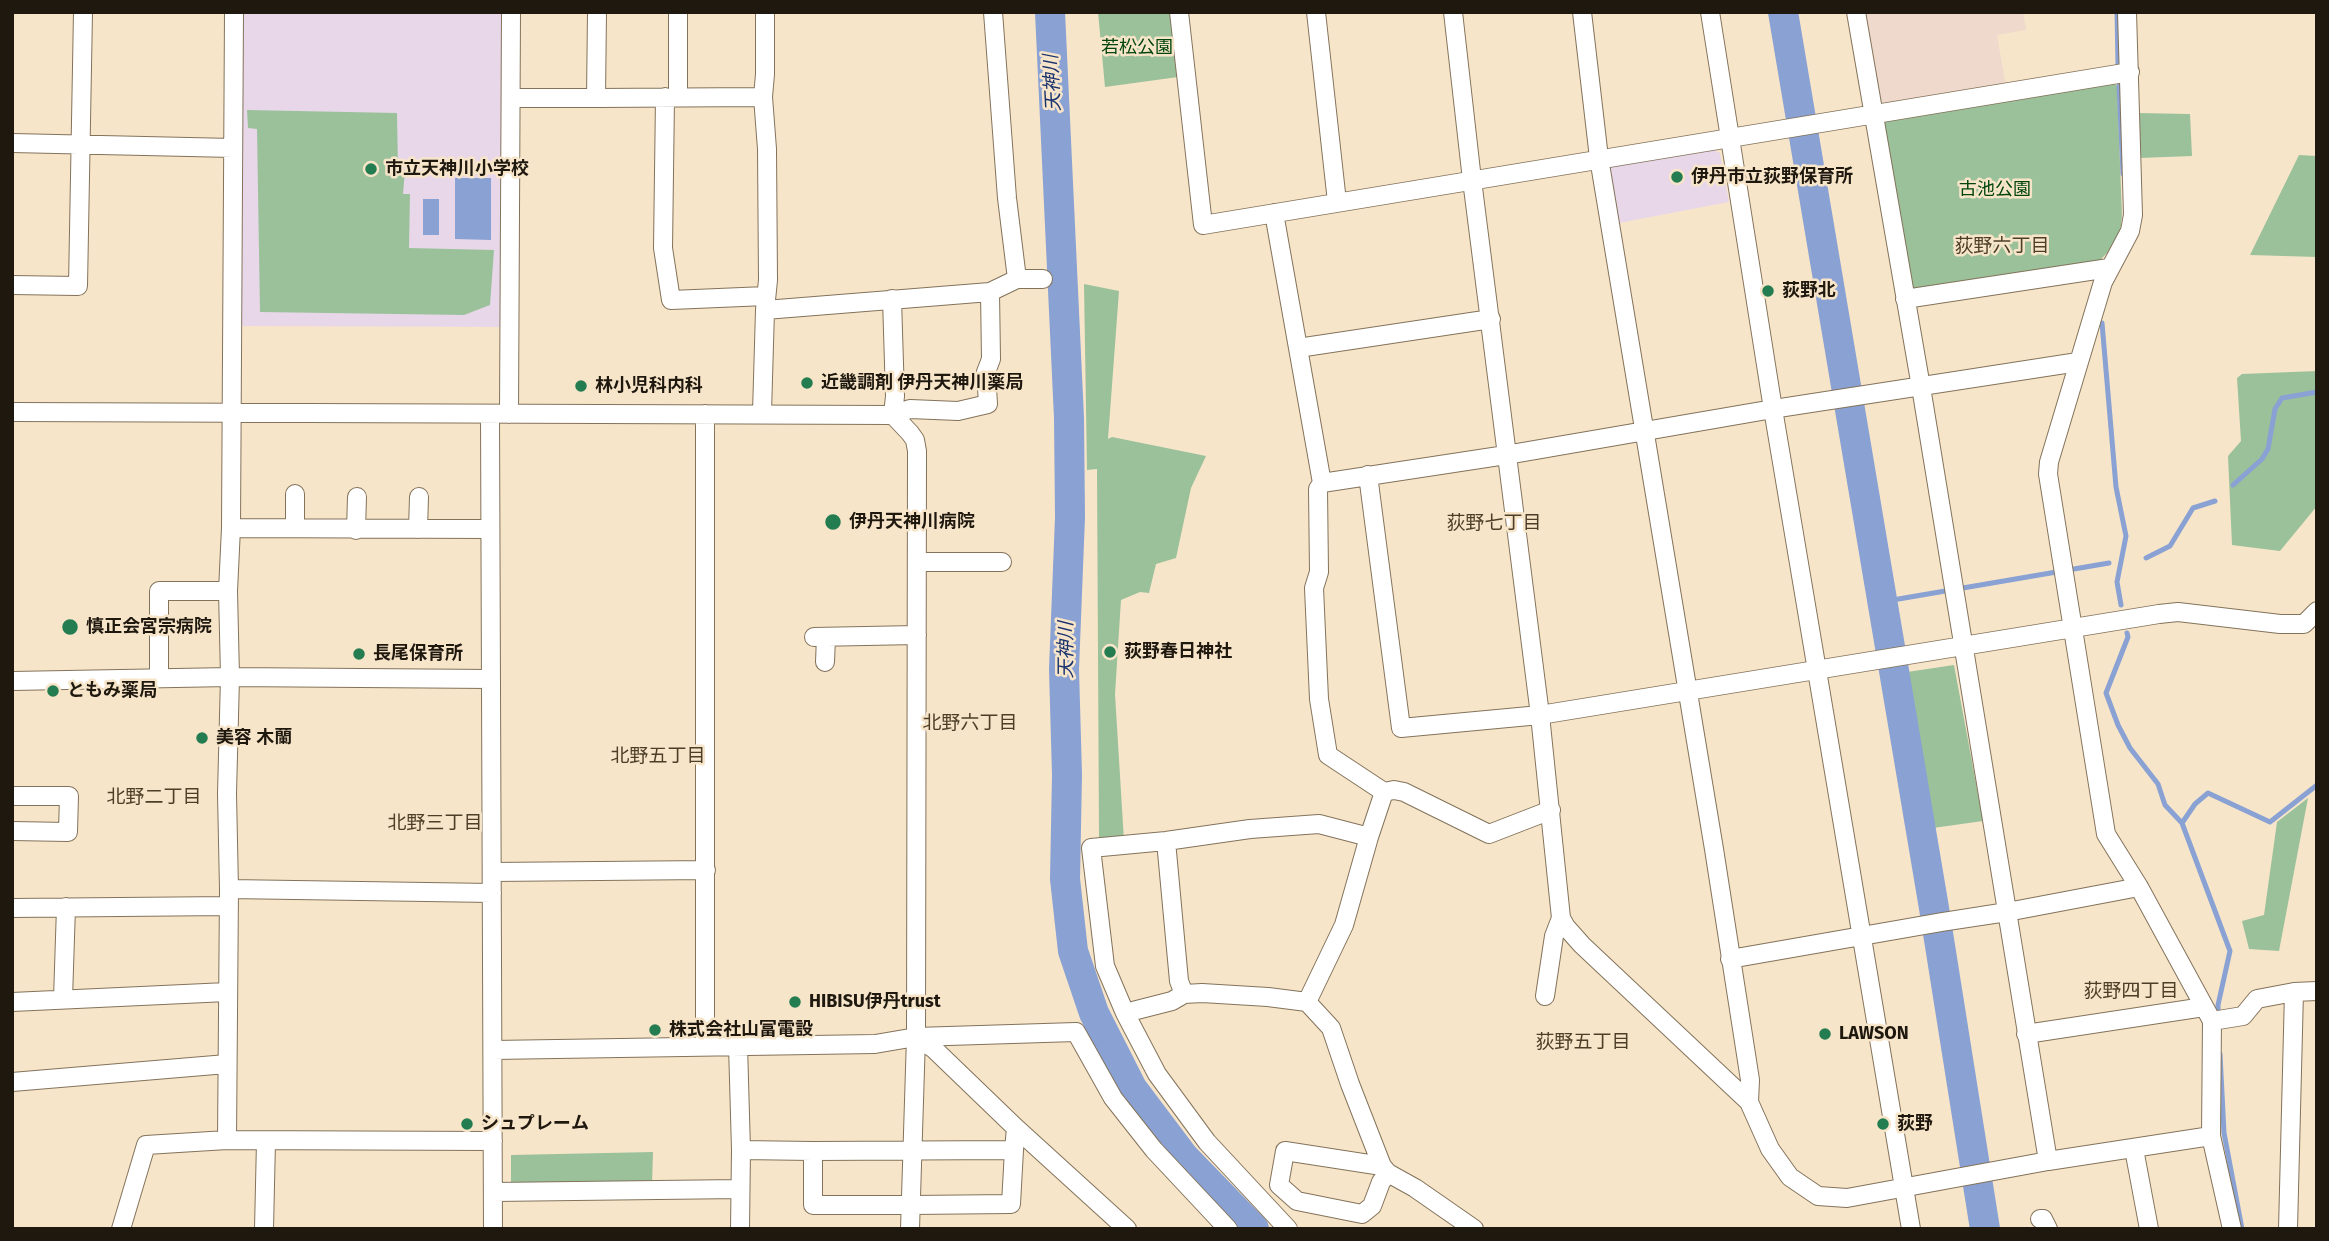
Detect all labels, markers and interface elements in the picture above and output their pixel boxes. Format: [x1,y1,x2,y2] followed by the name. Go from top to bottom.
[1101,37,1173,59] park label: 若松公園
[1040,54,1066,112] water label: 天神川
[385,158,529,180] place label: 市立天神川小学校
[363,161,379,177] marker: 市立天神川小学校
[1691,166,1853,188] place label: 伊丹市立荻野保育所
[1669,169,1685,185] marker: 伊丹市立荻野保育所
[1959,179,2031,201] park label: 古池公園
[1955,236,2049,258] district label: 荻野六丁目
[1782,280,1836,302] place label: 荻野北
[1760,283,1776,299] marker: 荻野北
[821,372,1023,394] place label: 近畿調剤 伊丹天神川薬局
[595,375,703,397] place label: 林小児科内科
[799,375,815,391] marker: 近畿調剤 伊丹天神川薬局
[573,378,589,394] marker: 林小児科内科
[849,511,975,533] place label: 伊丹天神川病院
[823,512,843,532] marker: 伊丹天神川病院
[1447,513,1541,535] district label: 荻野七丁目
[86,616,212,638] place label: 慎正会宮宗病院
[60,617,80,637] marker: 慎正会宮宗病院
[1056,622,1078,678] water label: 天神川
[1124,641,1232,663] place label: 荻野春日神社
[373,643,463,665] place label: 長尾保育所
[1102,644,1118,660] marker: 荻野春日神社
[351,646,367,662] marker: 長尾保育所
[67,680,157,702] place label: ともみ薬局
[45,683,61,699] marker: ともみ薬局
[923,713,1017,735] district label: 北野六丁目
[216,727,292,749] place label: 美容 木蘭
[194,730,210,746] marker: 美容 木蘭
[611,746,705,768] district label: 北野五丁目
[107,787,201,809] district label: 北野二丁目
[388,813,482,835] district label: 北野三丁目
[2084,981,2178,1003] district label: 荻野四丁目
[809,991,941,1013] place label: HIBISU伊丹trust
[787,994,803,1010] marker: HIBISU伊丹trust
[669,1019,813,1041] place label: 株式会社山富電設
[647,1022,663,1038] marker: 株式会社山富電設
[1839,1023,1909,1045] place label: LAWSON
[1817,1026,1833,1042] marker: LAWSON
[1536,1032,1630,1054] district label: 荻野五丁目
[481,1113,589,1135] place label: シュプレーム
[1897,1113,1933,1135] place label: 荻野
[459,1116,475,1132] marker: シュプレーム
[1875,1116,1891,1132] marker: 荻野

